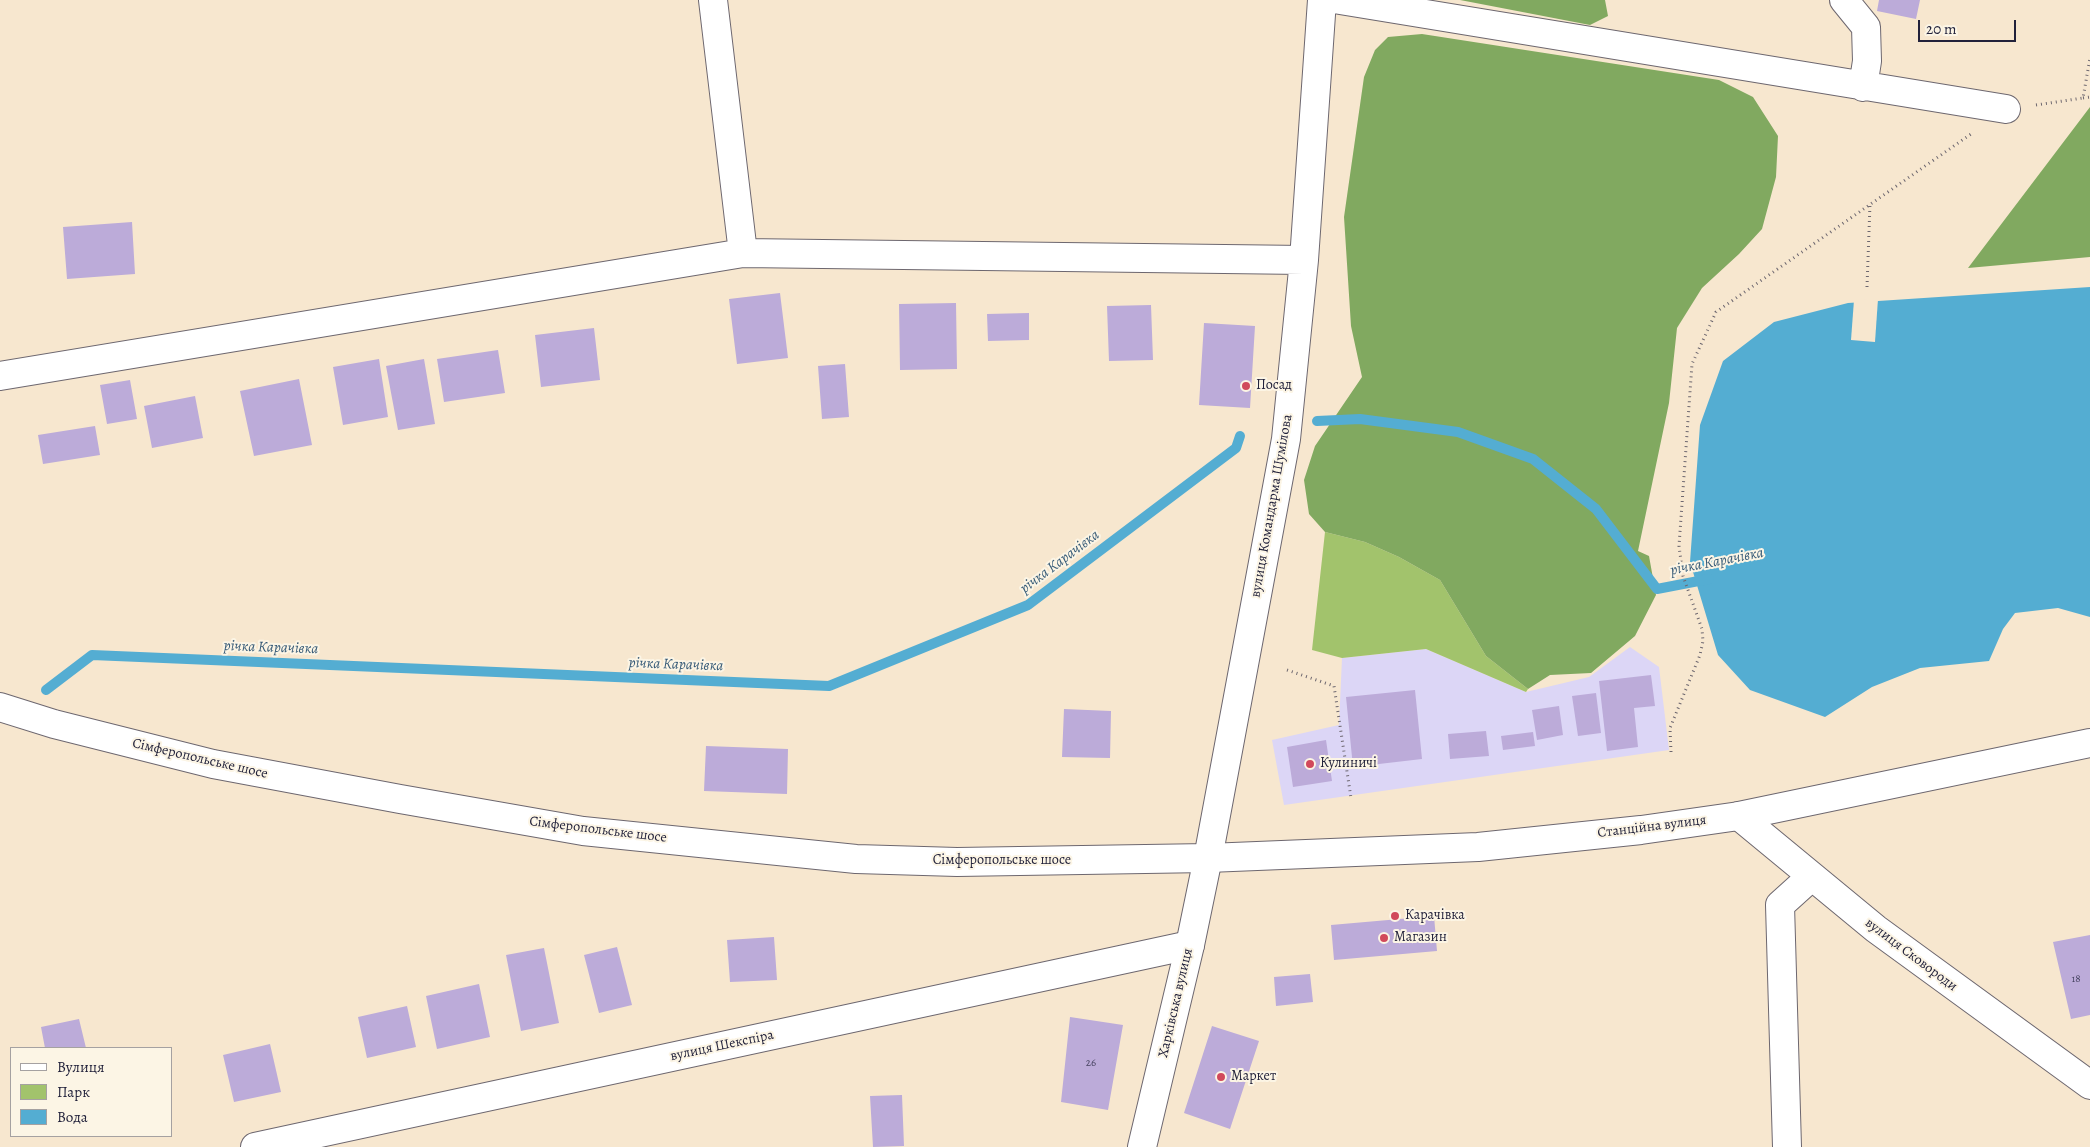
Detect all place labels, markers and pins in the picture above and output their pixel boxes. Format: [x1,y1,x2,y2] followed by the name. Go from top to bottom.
[1256,378,1292,394] place label: Посад
[1240,380,1252,392] marker: Посад
[1320,756,1377,772] place label: Кулиничі
[1304,758,1316,770] marker: Кулиничі
[1405,908,1465,924] place label: Карачівка
[1389,910,1401,922] marker: Карачівка
[1394,930,1447,946] place label: Магазин
[1378,932,1390,944] marker: Магазин
[1231,1069,1276,1085] place label: Маркет
[1215,1071,1227,1083] marker: Маркет

